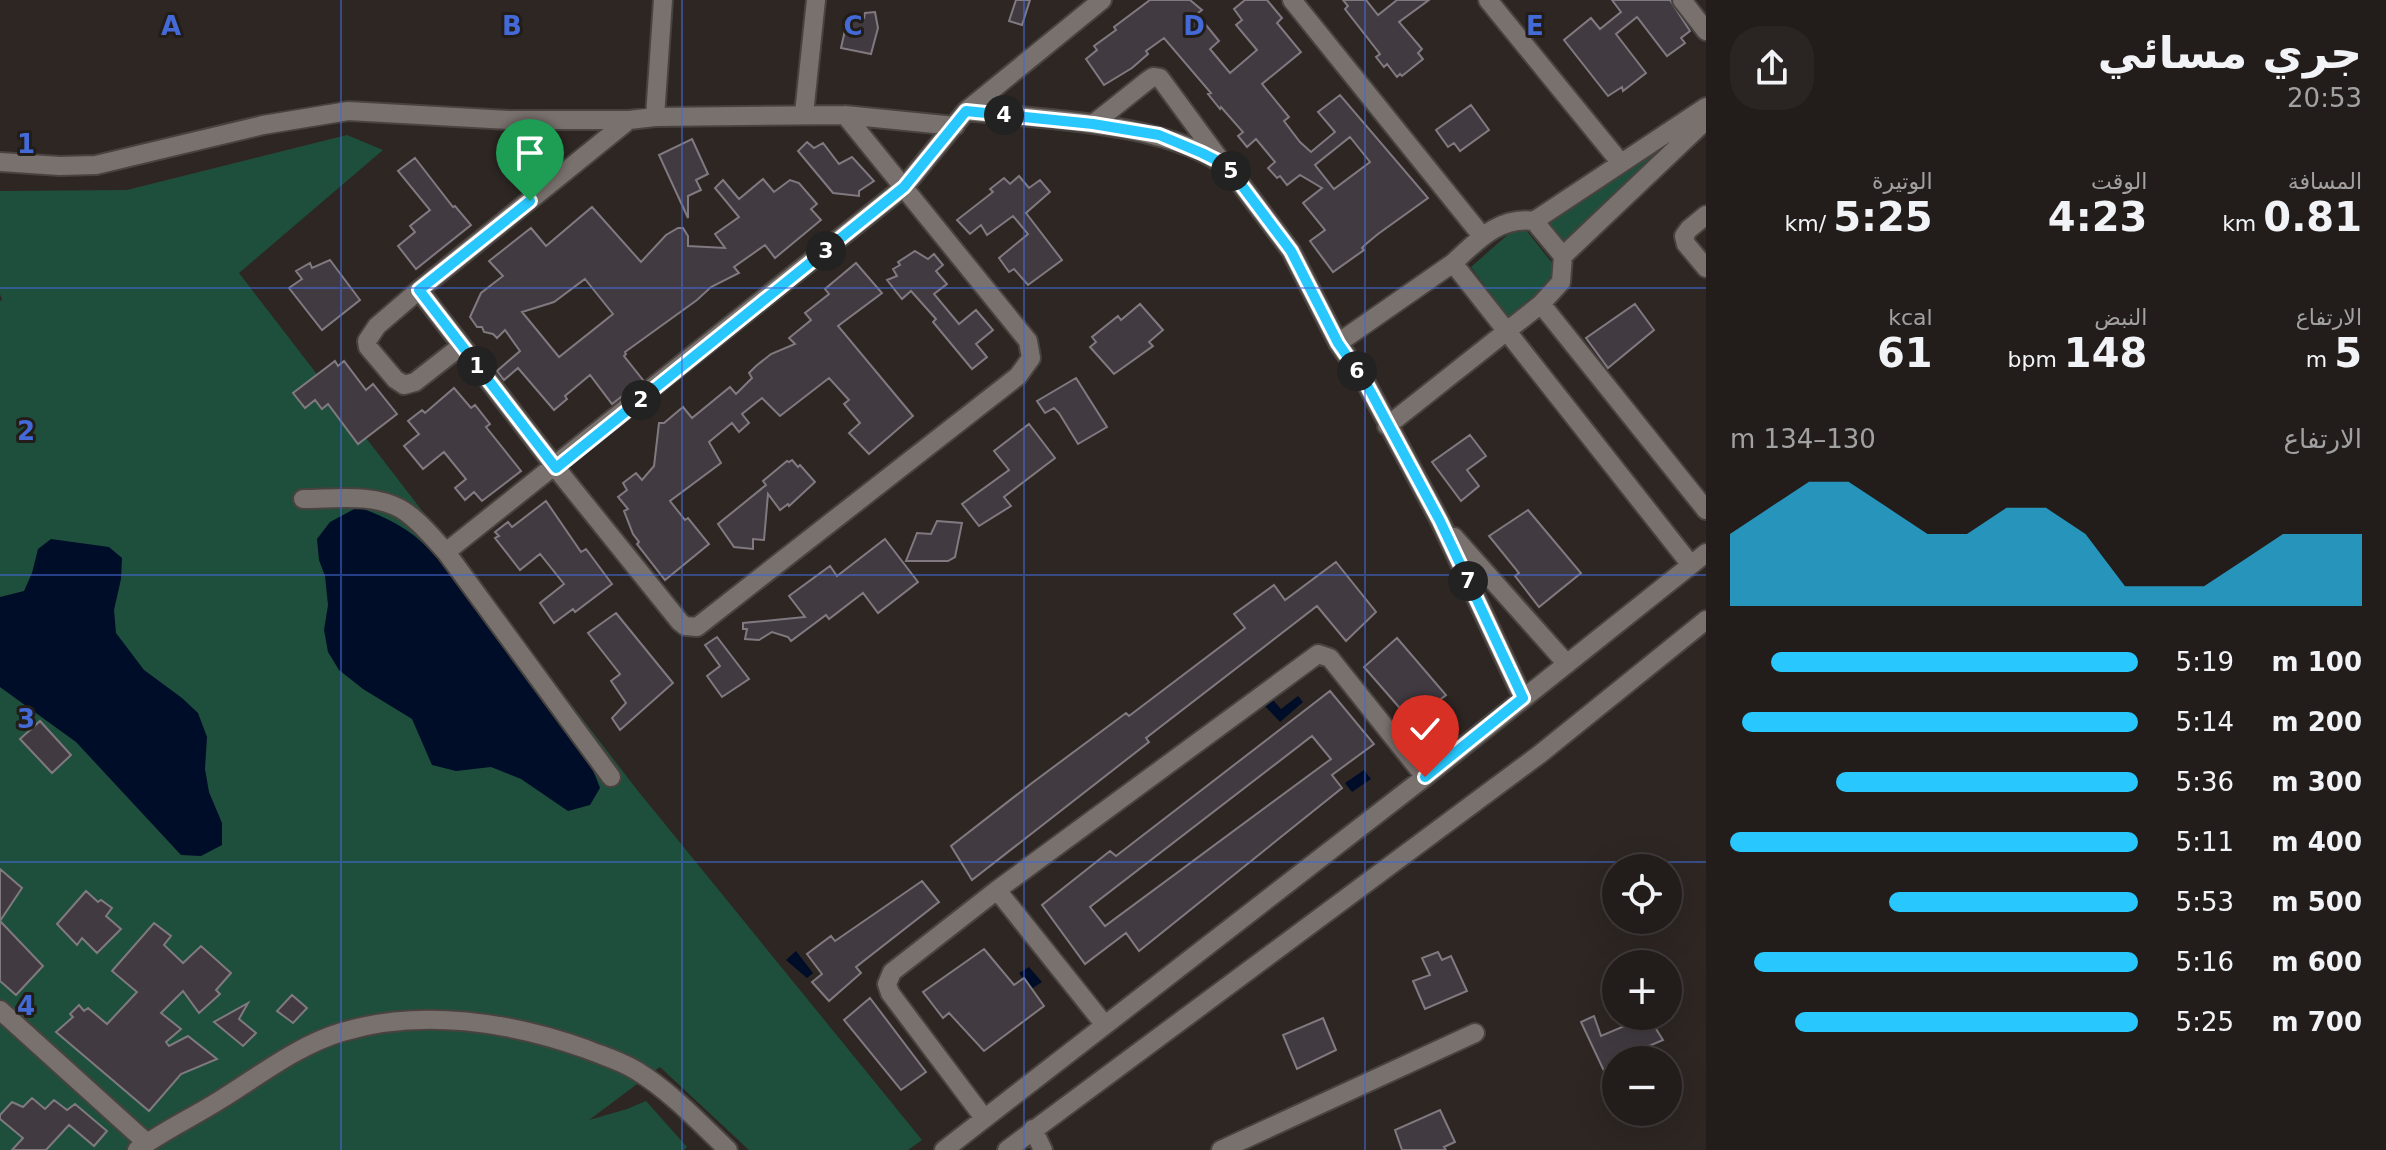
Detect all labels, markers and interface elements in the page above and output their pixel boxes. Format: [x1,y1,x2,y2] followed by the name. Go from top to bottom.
[161,11,181,41] text: A
[502,11,522,41] text: B
[843,11,863,41] text: C
[1183,11,1205,41] text: D
[1526,11,1544,41] text: E
[1730,26,1814,110] button: share
[2098,27,2362,78] text: جري مسائي
[2287,83,2362,113] text: 20:53
[984,95,1024,135] pin: 4
[996,102,1012,127] text: 4
[496,119,564,201] pin
[17,129,35,159] text: 1
[508,131,552,175] icon: arrive
[1211,151,1251,191] pin: 5
[1223,158,1239,183] text: 5
[1872,169,1933,194] text: الوتيرة
[2091,169,2147,194] text: الوقت
[2288,169,2362,194] text: المسافة
[1833,194,1933,240] text: 5:25
[2048,194,2147,240] text: 4:23
[2263,194,2362,240] text: 0.81
[1785,211,1833,236] text: /km
[2222,211,2263,236] text: km
[806,231,846,271] pin: 3
[818,238,834,263] text: 3
[1888,305,1933,330] text: kcal
[2094,305,2147,330] text: النبض
[2296,305,2362,330] text: الارتفاع
[1877,330,1933,376] text: 61
[2064,330,2147,376] text: 148
[2334,330,2362,376] text: 5
[457,346,497,386] pin: 1
[2007,347,2064,372] text: bpm
[2306,347,2334,372] text: m
[1337,351,1377,391] pin: 6
[469,353,485,378] text: 1
[1349,358,1365,383] text: 6
[621,380,661,420] pin: 2
[633,387,649,412] text: 2
[17,416,35,446] text: 2
[1730,424,1876,454] text: 130–134 m
[2284,424,2362,454] text: الارتفاع
[1448,561,1488,601] pin: 7
[1460,568,1476,593] text: 7
[2176,647,2234,677] text: 5:19
[2272,647,2362,677] text: 100 m
[1391,695,1459,777] pin
[17,704,35,734] text: 3
[1403,707,1447,751] icon: check
[2176,707,2234,737] text: 5:14
[2272,707,2362,737] text: 200 m
[2176,767,2234,797] text: 5:36
[2272,767,2362,797] text: 300 m
[2176,827,2234,857] text: 5:11
[2272,827,2362,857] text: 400 m
[1602,854,1682,1126] map controls
[1602,854,1682,934] button: locate
[2176,887,2234,917] text: 5:53
[2272,887,2362,917] text: 500 m
[2176,947,2234,977] text: 5:16
[2272,947,2362,977] text: 600 m
[1602,950,1682,1030] button: +
[17,991,35,1021] text: 4
[2176,1007,2234,1037] text: 5:25
[2272,1007,2362,1037] text: 700 m
[1602,1046,1682,1126] button: −

